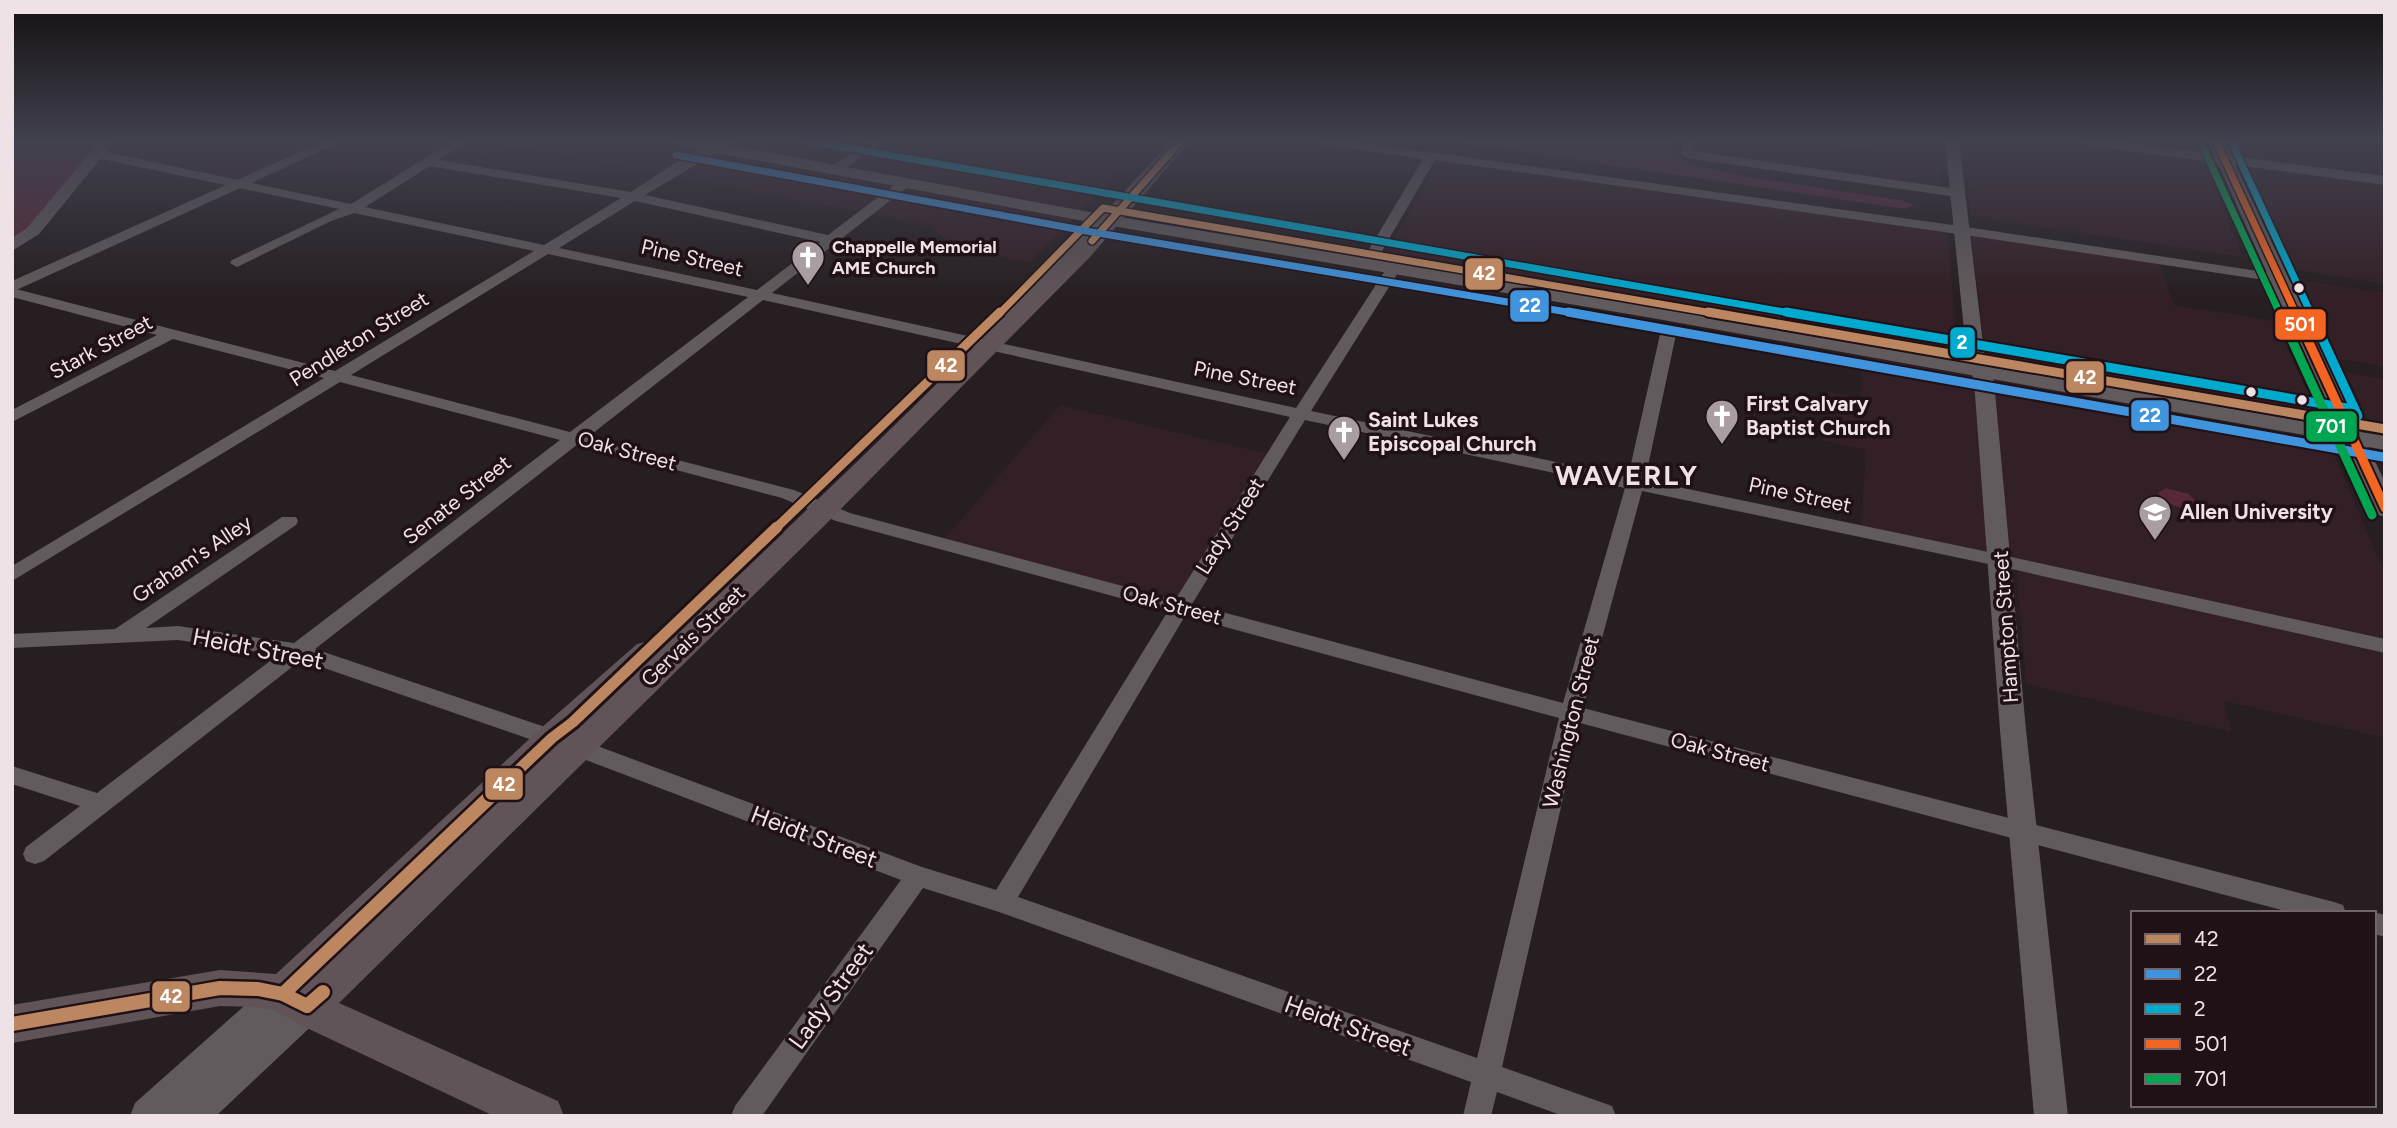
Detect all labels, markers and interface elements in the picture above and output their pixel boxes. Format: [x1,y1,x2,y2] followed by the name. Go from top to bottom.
[639,234,746,281] street label: Pine Street
[832,236,997,279] place label: Chappelle Memorial AME Church
[789,238,827,287] church icon: Chappelle Memorial AME Church
[1464,257,1504,291] line badge: 42
[1472,262,1496,285] text: 42
[2292,281,2306,295] unlabelled marker
[285,286,433,391] street label: Pendleton Street
[1509,289,1550,323] line badge: 22
[1519,294,1541,317] text: 22
[2274,308,2327,341] line badge: 501
[45,309,156,384] street label: Stark Street
[2284,313,2316,336] text: 501
[1949,326,1976,359] line badge: 2
[1956,331,1968,354] text: 2
[926,349,966,382] line badge: 42
[934,354,958,377] text: 42
[1192,355,1299,400] street label: Pine Street
[2065,360,2105,394] line badge: 42
[2073,366,2097,389] text: 42
[2244,385,2258,399] unlabelled marker
[1746,391,1890,440] place label: First Calvary Baptist Church
[2295,393,2309,407] unlabelled marker
[1703,397,1741,446] church icon: First Calvary Baptist Church
[2130,399,2170,432] line badge: 22
[2139,404,2161,427] text: 22
[1368,407,1536,456] place label: Saint Lukes Episcopal Church
[2305,410,2358,443] line badge: 701
[1325,413,1363,462] church icon: Saint Lukes Episcopal Church
[2316,415,2346,438] text: 701
[575,425,679,476] street label: Oak Street
[398,450,516,550] street label: Senate Street
[1555,458,1699,492] district label: WAVERLY
[1747,471,1854,518] street label: Pine Street
[1190,473,1269,579] street label: Lady Street
[2136,493,2174,542] school or university icon: Allen University
[2180,499,2334,524] place label: Allen University
[127,509,256,608] street label: Graham's Alley
[1988,550,2023,704] street label: Hampton Street
[1120,579,1224,630] street label: Oak Street
[636,580,750,691] street label: Gervais Street
[190,622,326,675] street label: Heidt Street
[1537,633,1604,810] street label: Washington Street
[1668,726,1772,777] street label: Oak Street
[484,767,524,801] line badge: 42
[492,773,516,796] text: 42
[747,799,881,874] street label: Heidt Street
[2131,911,2376,1107] legend
[2194,926,2219,951] text: 42
[782,937,879,1055] street label: Lady Street
[2194,961,2217,986] text: 22
[151,980,191,1013] line badge: 42
[159,985,183,1008] text: 42
[1281,989,1416,1062] street label: Heidt Street
[2194,996,2206,1021] text: 2
[2194,1031,2228,1056] text: 501
[2194,1066,2227,1091] text: 701

